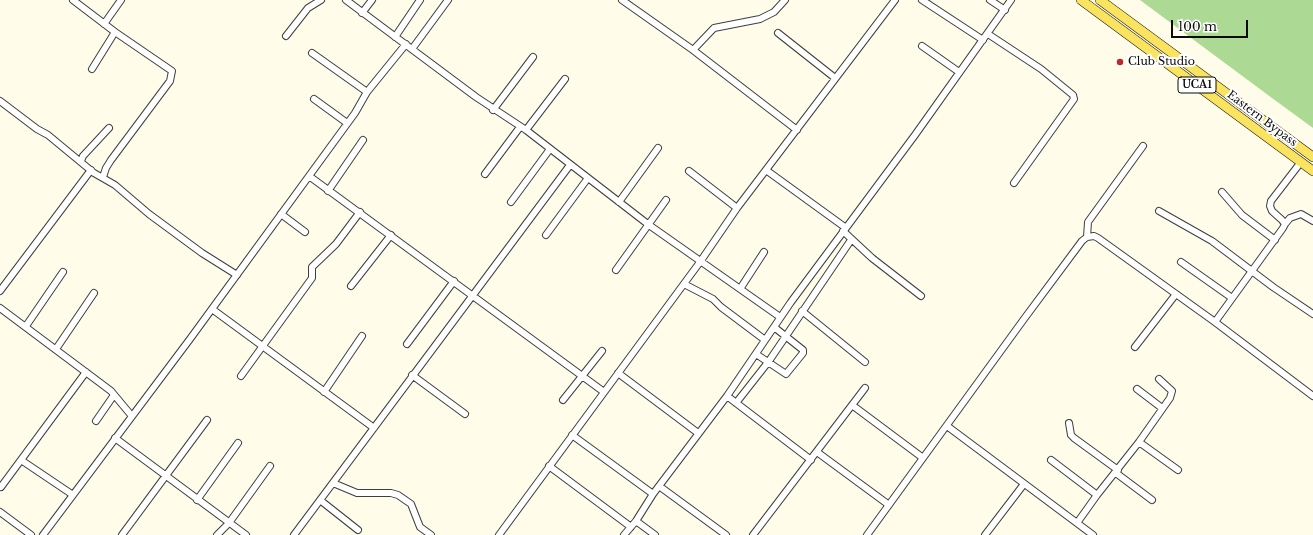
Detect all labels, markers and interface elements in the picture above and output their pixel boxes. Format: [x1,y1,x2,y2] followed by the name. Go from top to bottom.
[1173,12,1250,38] scale bar
[1178,19,1217,34] text: 100 m
[1128,55,1195,69] place label: Club Studio
[1115,57,1125,67] marker: Club Studio
[1178,77,1216,93] road number: UCA1
[1224,88,1300,150] street label: Eastern Bypass

